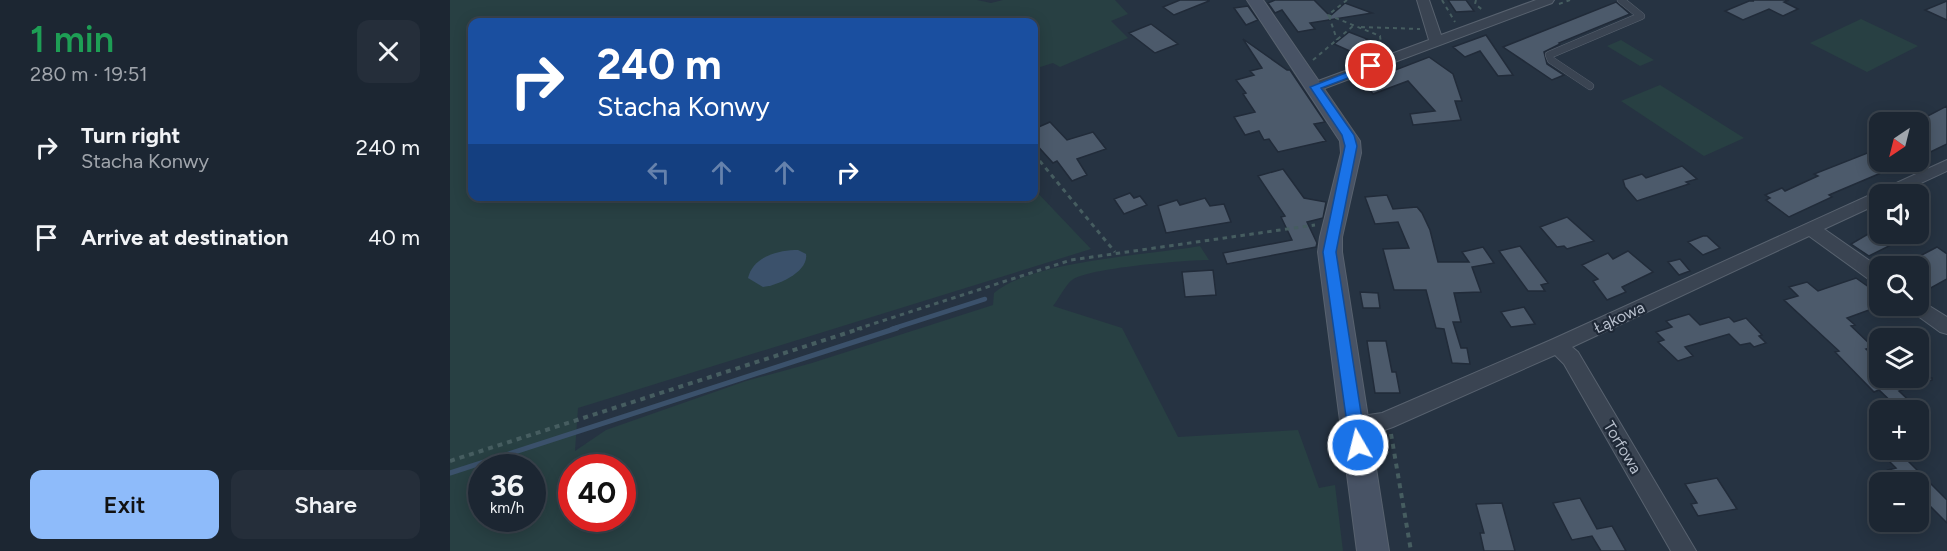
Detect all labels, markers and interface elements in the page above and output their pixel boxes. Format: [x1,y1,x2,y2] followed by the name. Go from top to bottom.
[30,18,114,61] text: 1 min
[357,20,420,83] button: close
[597,39,722,90] text: 240 m
[1345,40,1396,91] pin
[498,42,576,120] icon: right
[1354,49,1387,82] icon: arrive
[30,62,148,86] text: 280 m · 19:51
[597,90,770,123] text: Stacha Konwy
[1869,112,1929,172] north arrow
[1869,112,1929,532] map controls
[81,122,180,149] text: Turn right
[30,131,63,164] icon: right
[356,134,420,161] text: 240 m
[81,149,209,173] text: Stacha Konwy
[642,156,675,189] icon: left
[705,156,738,189] icon: ahead
[768,156,801,189] icon: ahead
[831,156,864,189] icon: right
[1869,184,1929,244] button: sound
[30,221,63,254] icon: arrive
[81,224,289,251] text: Arrive at destination
[368,224,420,251] text: 40 m
[1869,256,1929,316] button: search
[1591,298,1648,337] street label: Łąkowa
[1869,328,1929,388] button: layers
[1869,400,1929,460] button: +
[1326,413,1390,477] position arrow
[1600,418,1646,477] street label: Torfowa
[558,454,636,532] speed limit sign: 40
[490,467,524,504] text: 36
[30,470,219,539] button: Exit
[231,470,420,539] button: Share
[1869,472,1929,532] button: −
[490,499,524,517] text: km/h

